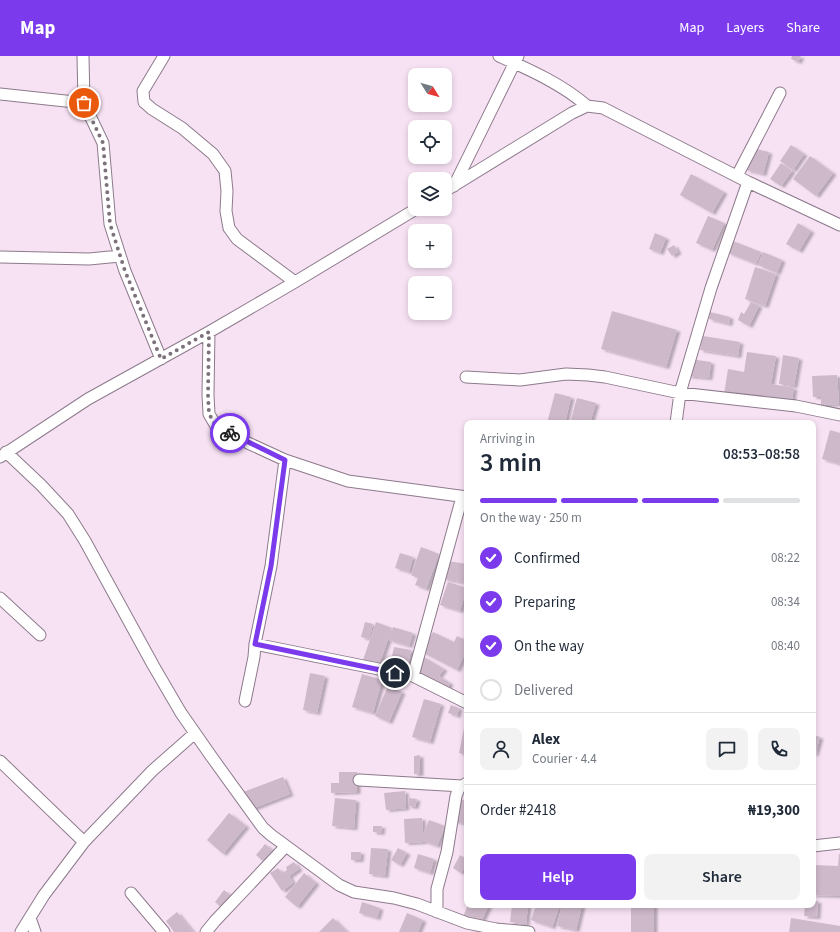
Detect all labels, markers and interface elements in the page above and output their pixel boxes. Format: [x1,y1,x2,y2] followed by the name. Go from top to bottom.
[20,15,55,42] text: Map
[679,18,704,38] text: Map
[726,18,764,38] text: Layers
[786,18,820,38] text: Share
[408,68,452,112] north arrow
[408,68,452,320] map controls
[67,86,101,120] pin
[73,92,95,114] icon: bag
[408,120,452,164] button: locate
[408,172,452,216] button: layers
[408,224,452,268] button: +
[408,276,452,320] button: −
[210,413,250,453] courier
[219,422,241,444] icon: bike
[480,430,535,448] text: Arriving in
[480,444,542,481] text: 3 min
[723,444,800,465] text: 08:53–08:58
[480,509,582,527] text: On the way · 250 m
[480,547,502,569] icon: check
[514,548,580,569] text: Confirmed
[771,549,800,567] text: 08:22
[480,591,502,613] icon: check
[514,592,575,613] text: Preparing
[771,593,800,611] text: 08:34
[480,635,502,657] icon: check
[514,636,584,657] text: On the way
[771,637,800,655] text: 08:40
[378,656,412,690] pin
[384,662,406,684] icon: home
[514,680,573,701] text: Delivered
[480,728,522,770] button: person
[706,728,748,770] button: chat
[758,728,800,770] button: phone
[532,729,560,750] text: Alex
[532,750,597,768] text: Courier · 4.4
[480,800,556,821] text: Order #2418
[748,800,800,821] text: ₦19,300
[480,854,636,900] button: Help
[644,854,800,900] button: Share

